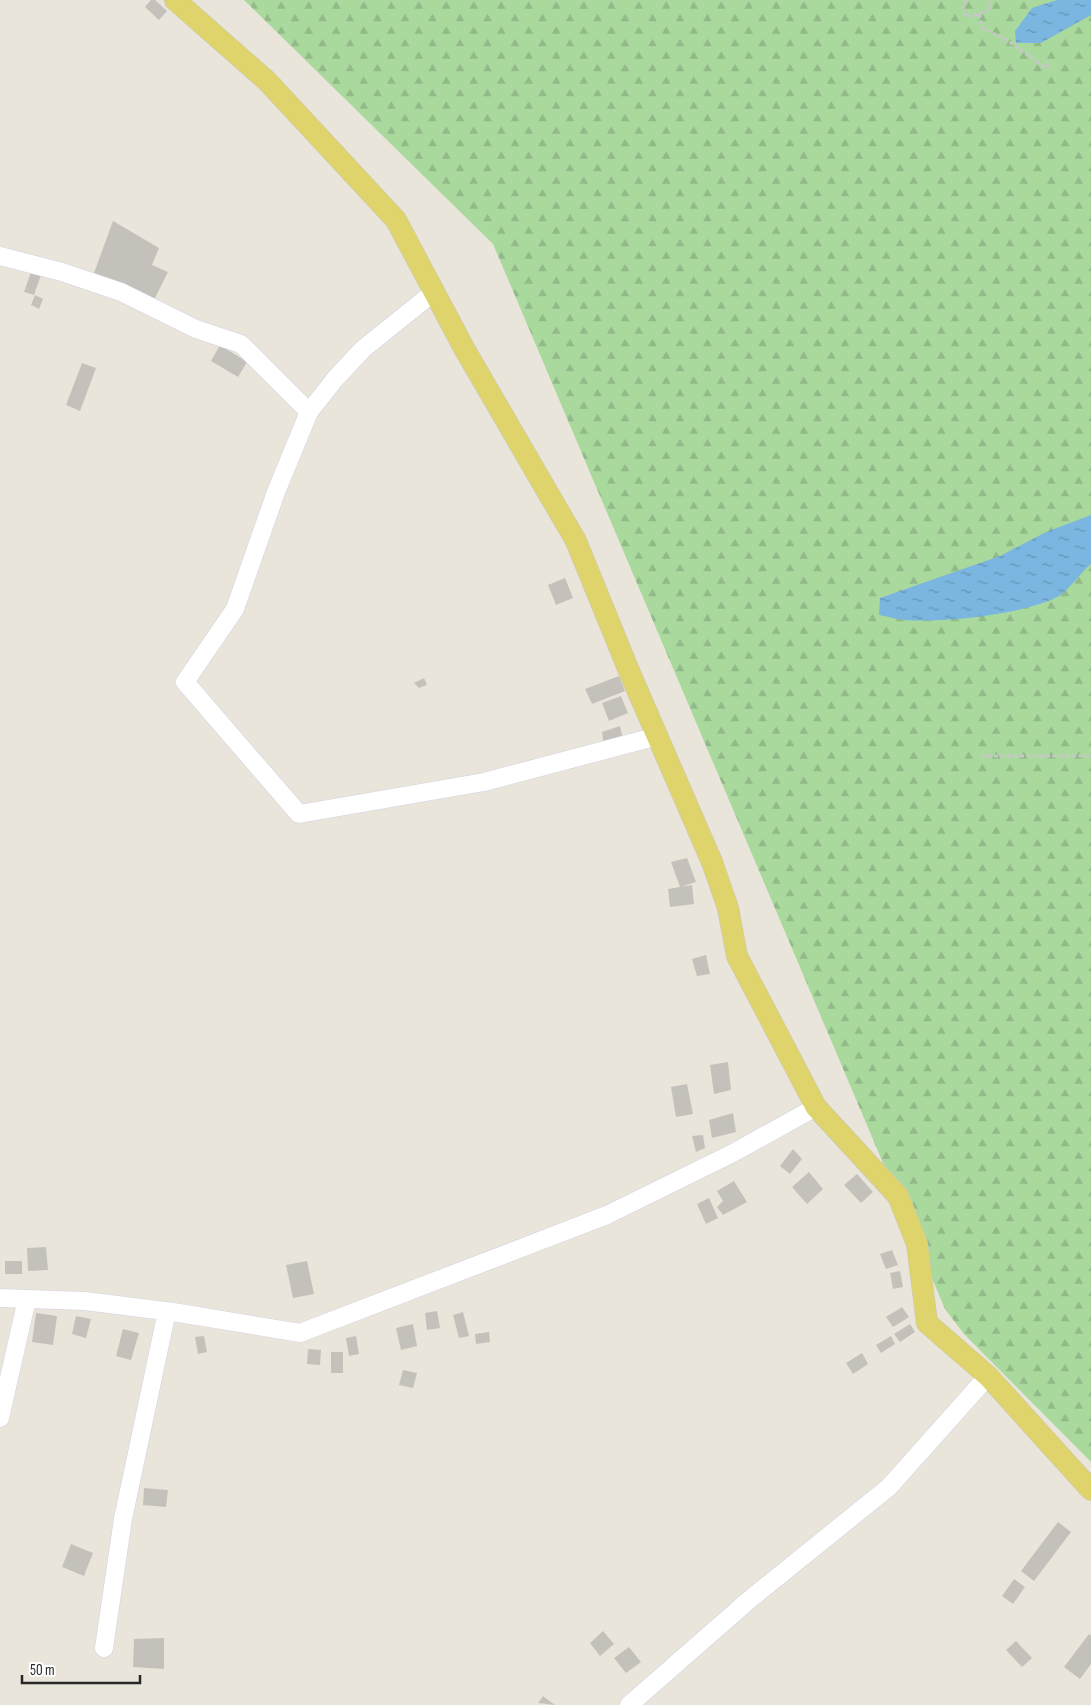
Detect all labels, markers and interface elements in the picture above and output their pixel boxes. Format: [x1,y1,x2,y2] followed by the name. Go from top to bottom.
[22,1652,140,1684] scale bar
[30,1661,55,1680] text: 50 m

